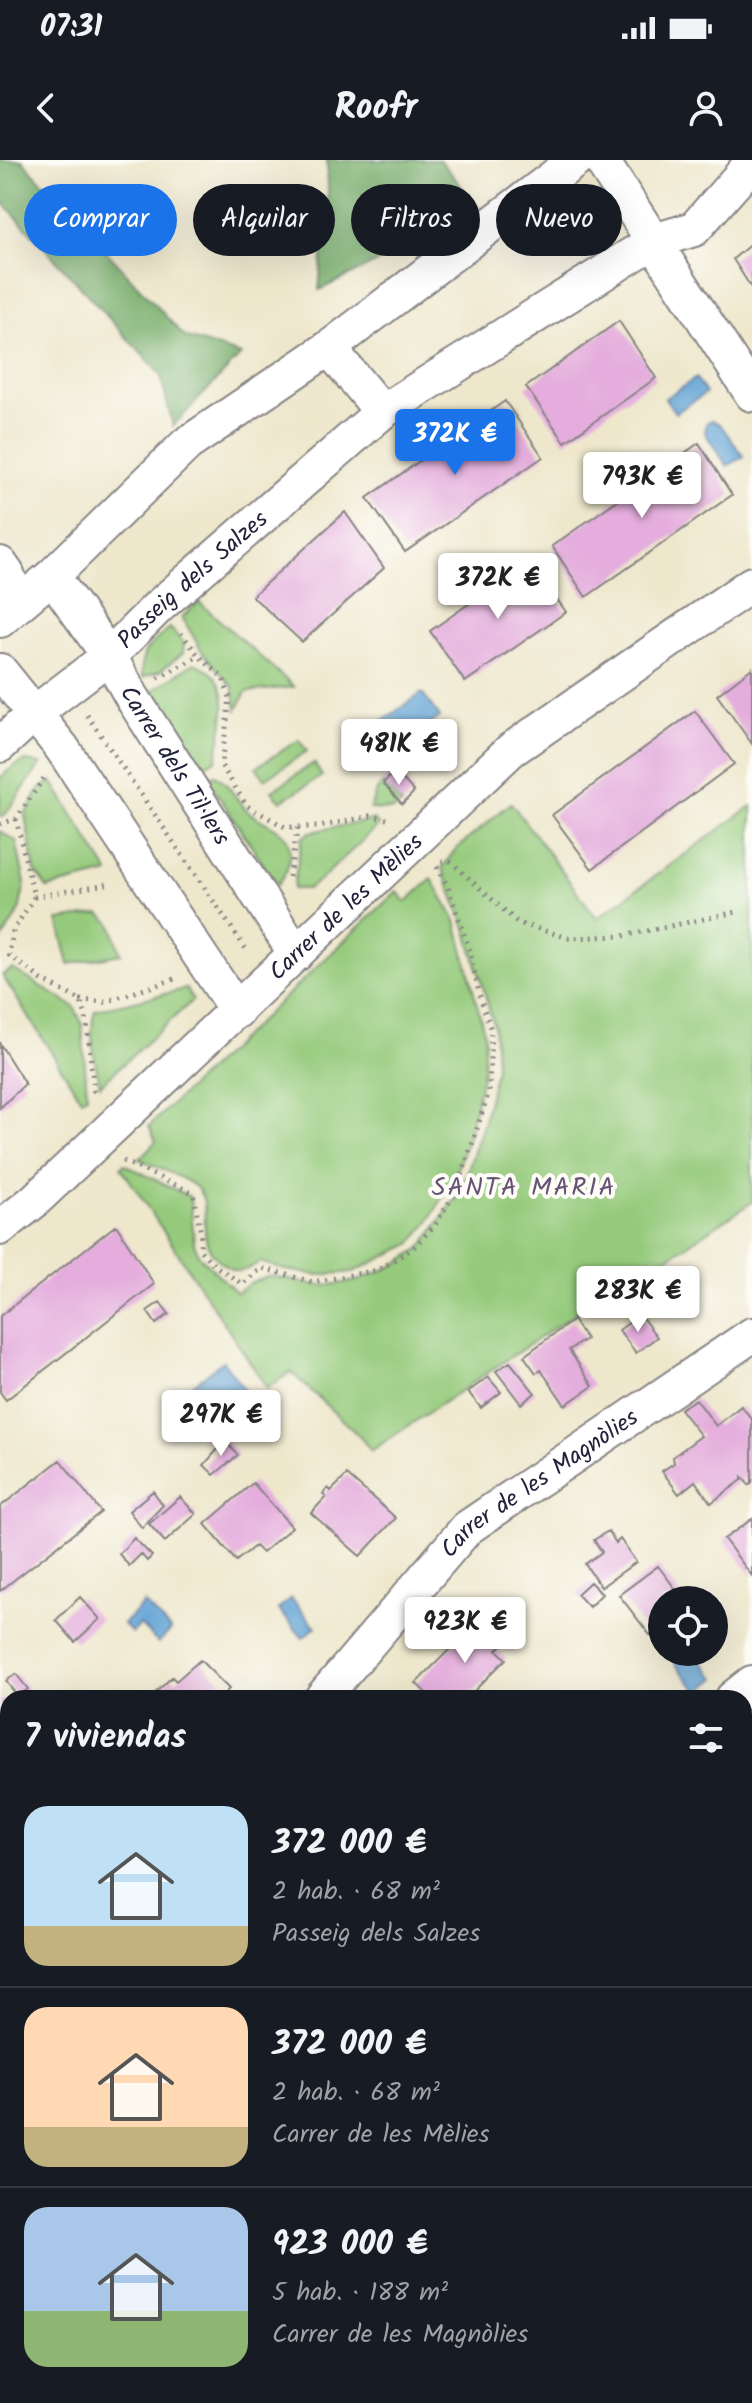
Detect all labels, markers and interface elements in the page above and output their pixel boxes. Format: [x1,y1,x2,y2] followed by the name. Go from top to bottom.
[40,4,102,52] text: 07:31
[334,80,418,137] text: Roofr
[24,86,68,130] icon: back
[684,86,728,130] icon: person
[24,184,177,256] chip: Comprar
[193,184,335,256] chip: Alquilar
[351,184,480,256] chip: Filtros
[496,184,622,256] chip: Nuevo
[390,409,520,477] pin: 372K €
[413,414,497,456] text: 372K €
[577,452,707,520] pin: 793K €
[601,457,683,499] text: 793K €
[108,501,277,659] street label: Passeig dels Salzes
[433,553,563,621] pin: 372K €
[456,558,540,600] text: 372K €
[108,679,240,854] street label: Carrer dels Til·lers
[334,719,464,787] pin: 481K €
[359,724,439,766] text: 481K €
[260,824,433,991] street label: Carrer de les Mèlies
[432,1167,616,1209] district label: SANTA MARIA
[573,1266,703,1334] pin: 283K €
[595,1271,681,1313] text: 283K €
[156,1390,286,1458] pin: 297K €
[180,1395,262,1437] text: 297K €
[431,1399,647,1567] street label: Carrer de les Magnòlies
[648,1586,728,1666] map controls
[648,1586,728,1666] button: locate
[400,1597,530,1665] pin: 923K €
[423,1602,507,1644] text: 923K €
[24,1711,187,1765] text: 7 viviendas
[684,1716,728,1760] icon: filters
[272,1817,427,1871] text: 372 000 €
[88,1838,184,1934] icon: home
[272,1871,440,1913] text: 2 hab. · 68 m²
[272,1913,480,1955] text: Passeig dels Salzes
[272,2018,427,2072] text: 372 000 €
[88,2039,184,2135] icon: home
[272,2072,440,2114] text: 2 hab. · 68 m²
[272,2114,490,2156] text: Carrer de les Mèlies
[272,2218,428,2272] text: 923 000 €
[88,2239,184,2335] icon: home
[272,2272,448,2314] text: 5 hab. · 188 m²
[272,2314,528,2356] text: Carrer de les Magnòlies

